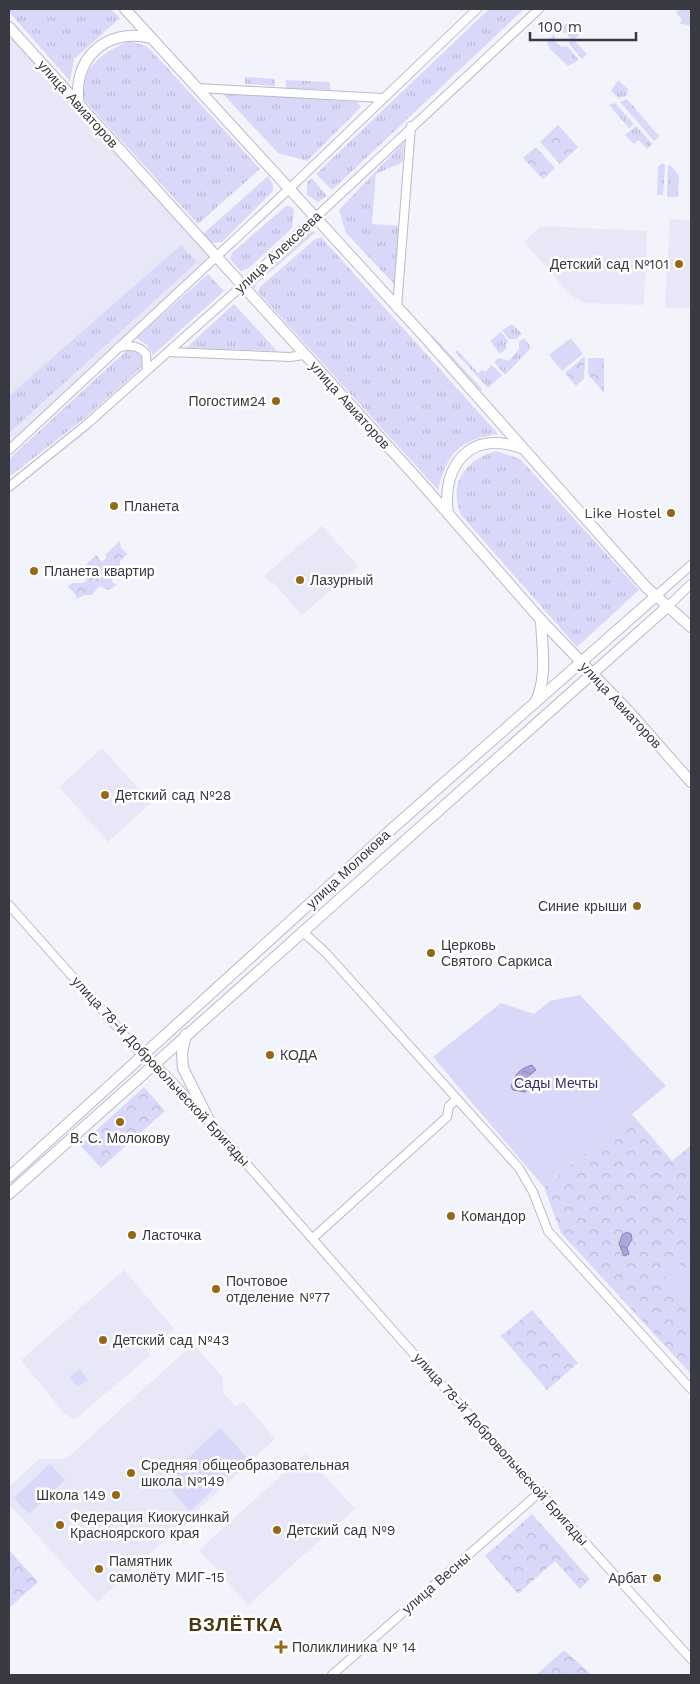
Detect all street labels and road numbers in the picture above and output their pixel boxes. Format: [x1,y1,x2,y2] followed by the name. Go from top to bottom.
[34,57,122,151] street label: улица Авиаторов
[231,208,325,296] street label: улица Алексеева
[306,358,394,452] street label: улица Авиаторов
[577,658,665,752] street label: улица Авиаторов
[303,826,393,912] street label: улица Молокова
[69,973,253,1169] street label: улица 78-й Добровольческой Бригады
[410,1350,592,1548] street label: улица 78-й Добровольческой Бригады
[399,1549,473,1617] street label: улица Весны

